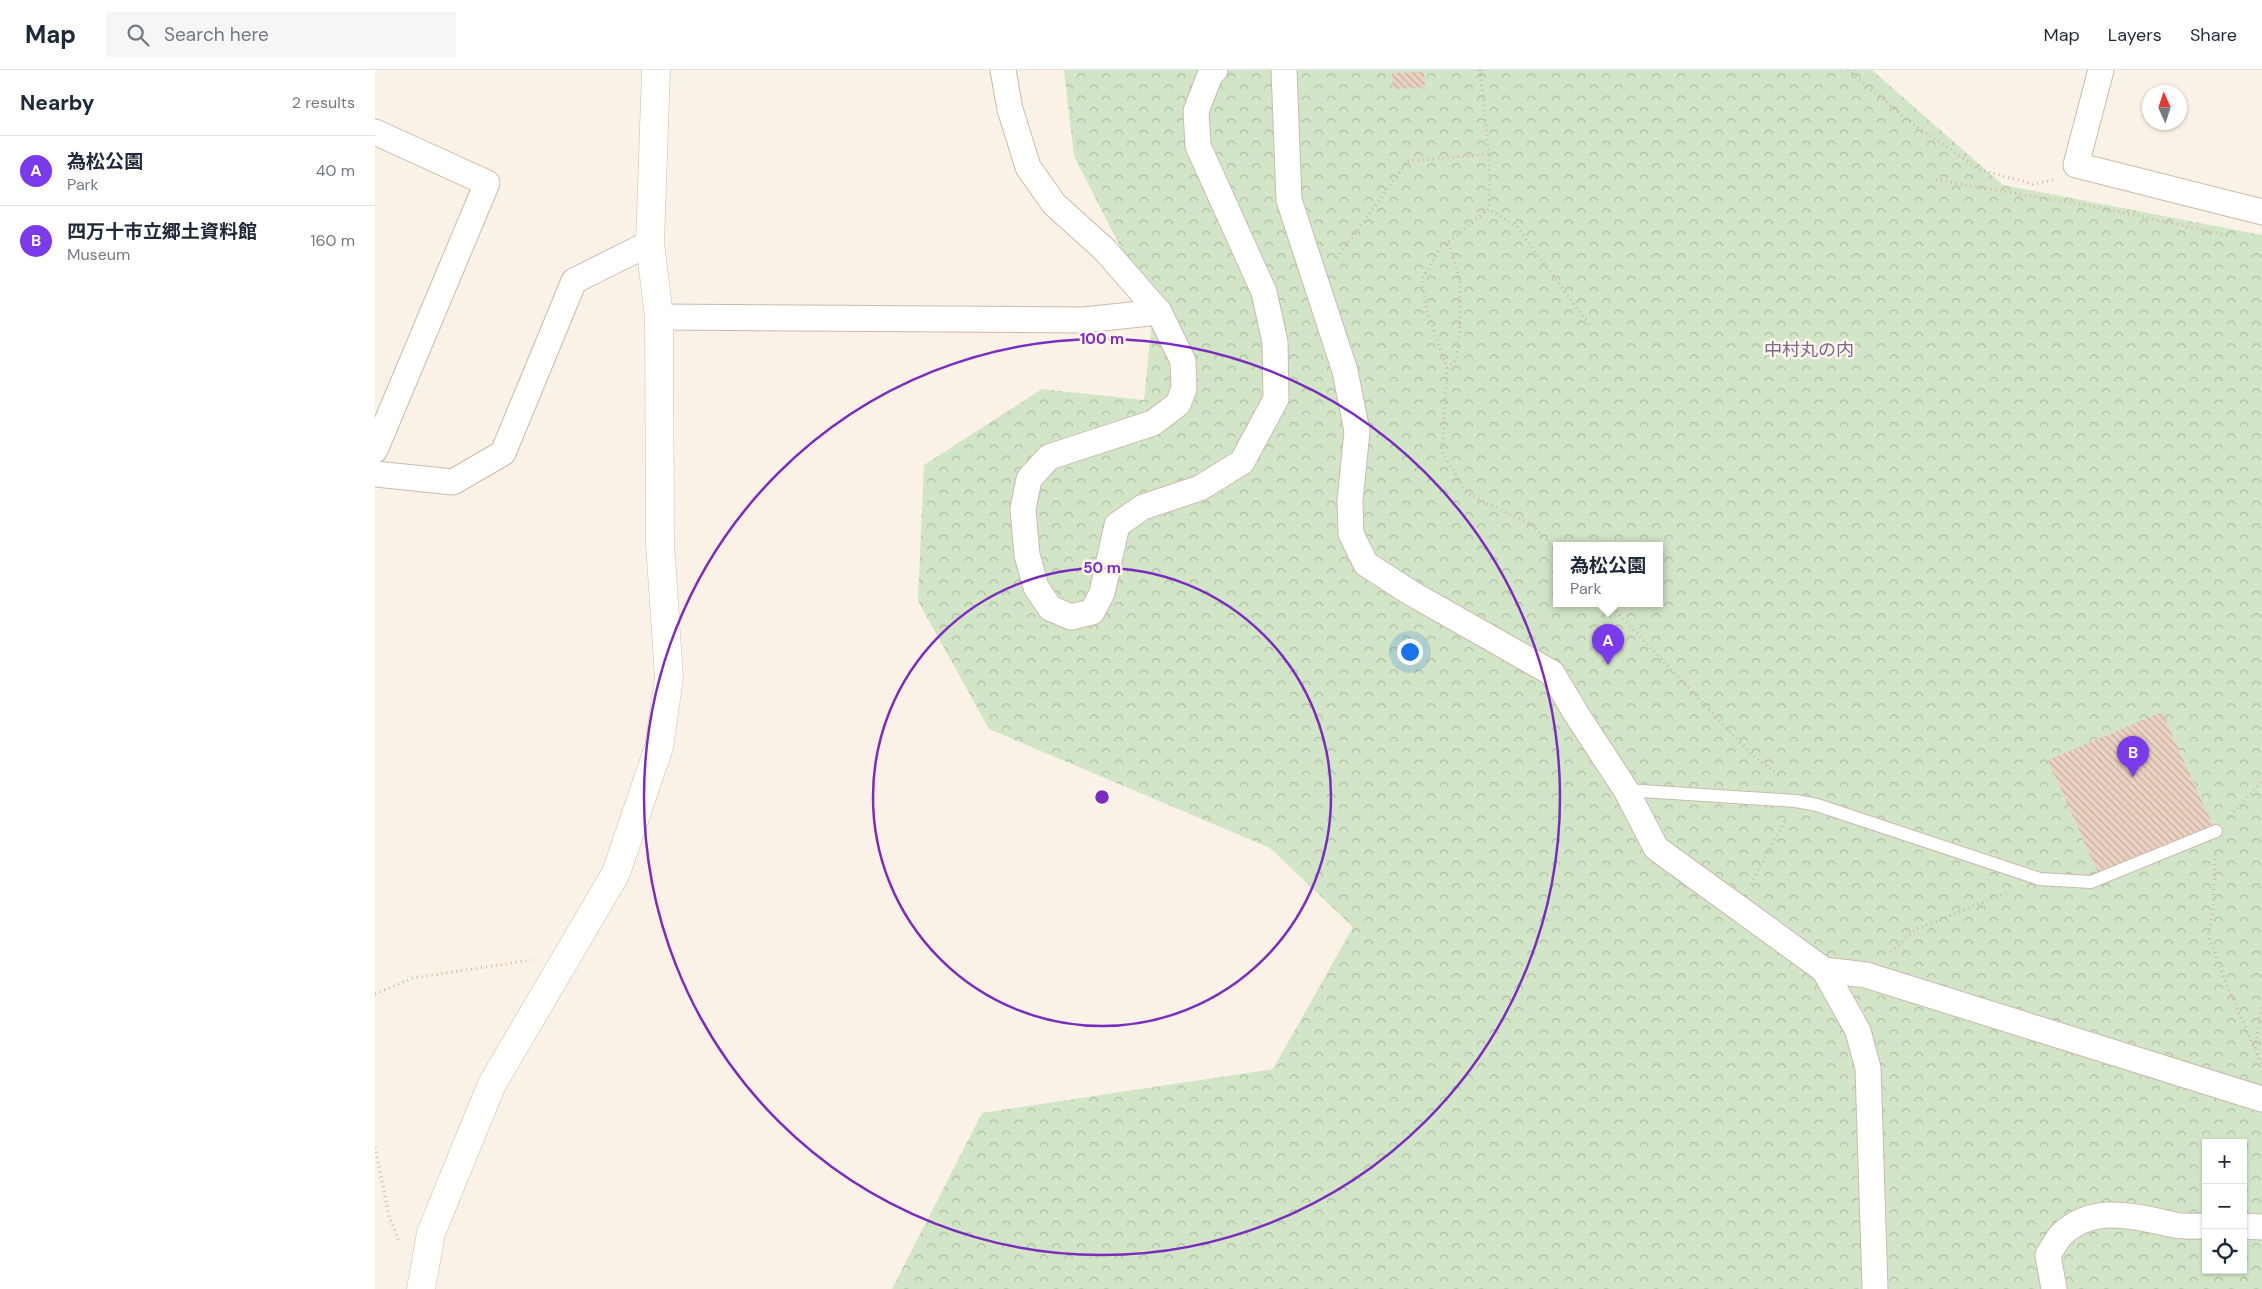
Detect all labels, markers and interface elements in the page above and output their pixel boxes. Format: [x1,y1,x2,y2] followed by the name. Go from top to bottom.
[106,12,456,57] search box
[25,19,76,50] text: Map
[124,21,152,49] icon: search
[164,22,269,47] text: Search here
[2044,23,2080,47] text: Map
[2108,23,2162,47] text: Layers
[2190,23,2237,47] text: Share
[2142,85,2187,130] north arrow
[20,89,94,117] text: Nearby
[292,92,355,113] text: 2 results
[67,149,143,174] text: 為松公園
[30,160,42,181] text: A
[316,160,355,181] text: 40 m
[67,174,99,195] text: Park
[67,219,257,244] text: 四万十市立郷土資料館
[31,230,41,251] text: B
[311,230,355,251] text: 160 m
[67,244,130,265] text: Museum
[1080,329,1124,349] text: 100 m
[1764,338,1854,362] district label: 中村丸の内
[1553,542,1663,607] popup
[1570,553,1646,578] text: 為松公園
[1083,558,1121,578] text: 50 m
[1570,578,1602,599] text: Park
[1592,624,1624,665] pin: A
[1397,639,1423,665] your location
[2117,736,2149,777] pin: B
[1093,788,1111,806] centre of rings
[2202,1139,2247,1274] map controls
[2202,1139,2247,1184] button: +
[2202,1184,2247,1229] button: −
[2202,1229,2247,1274] button: locate

